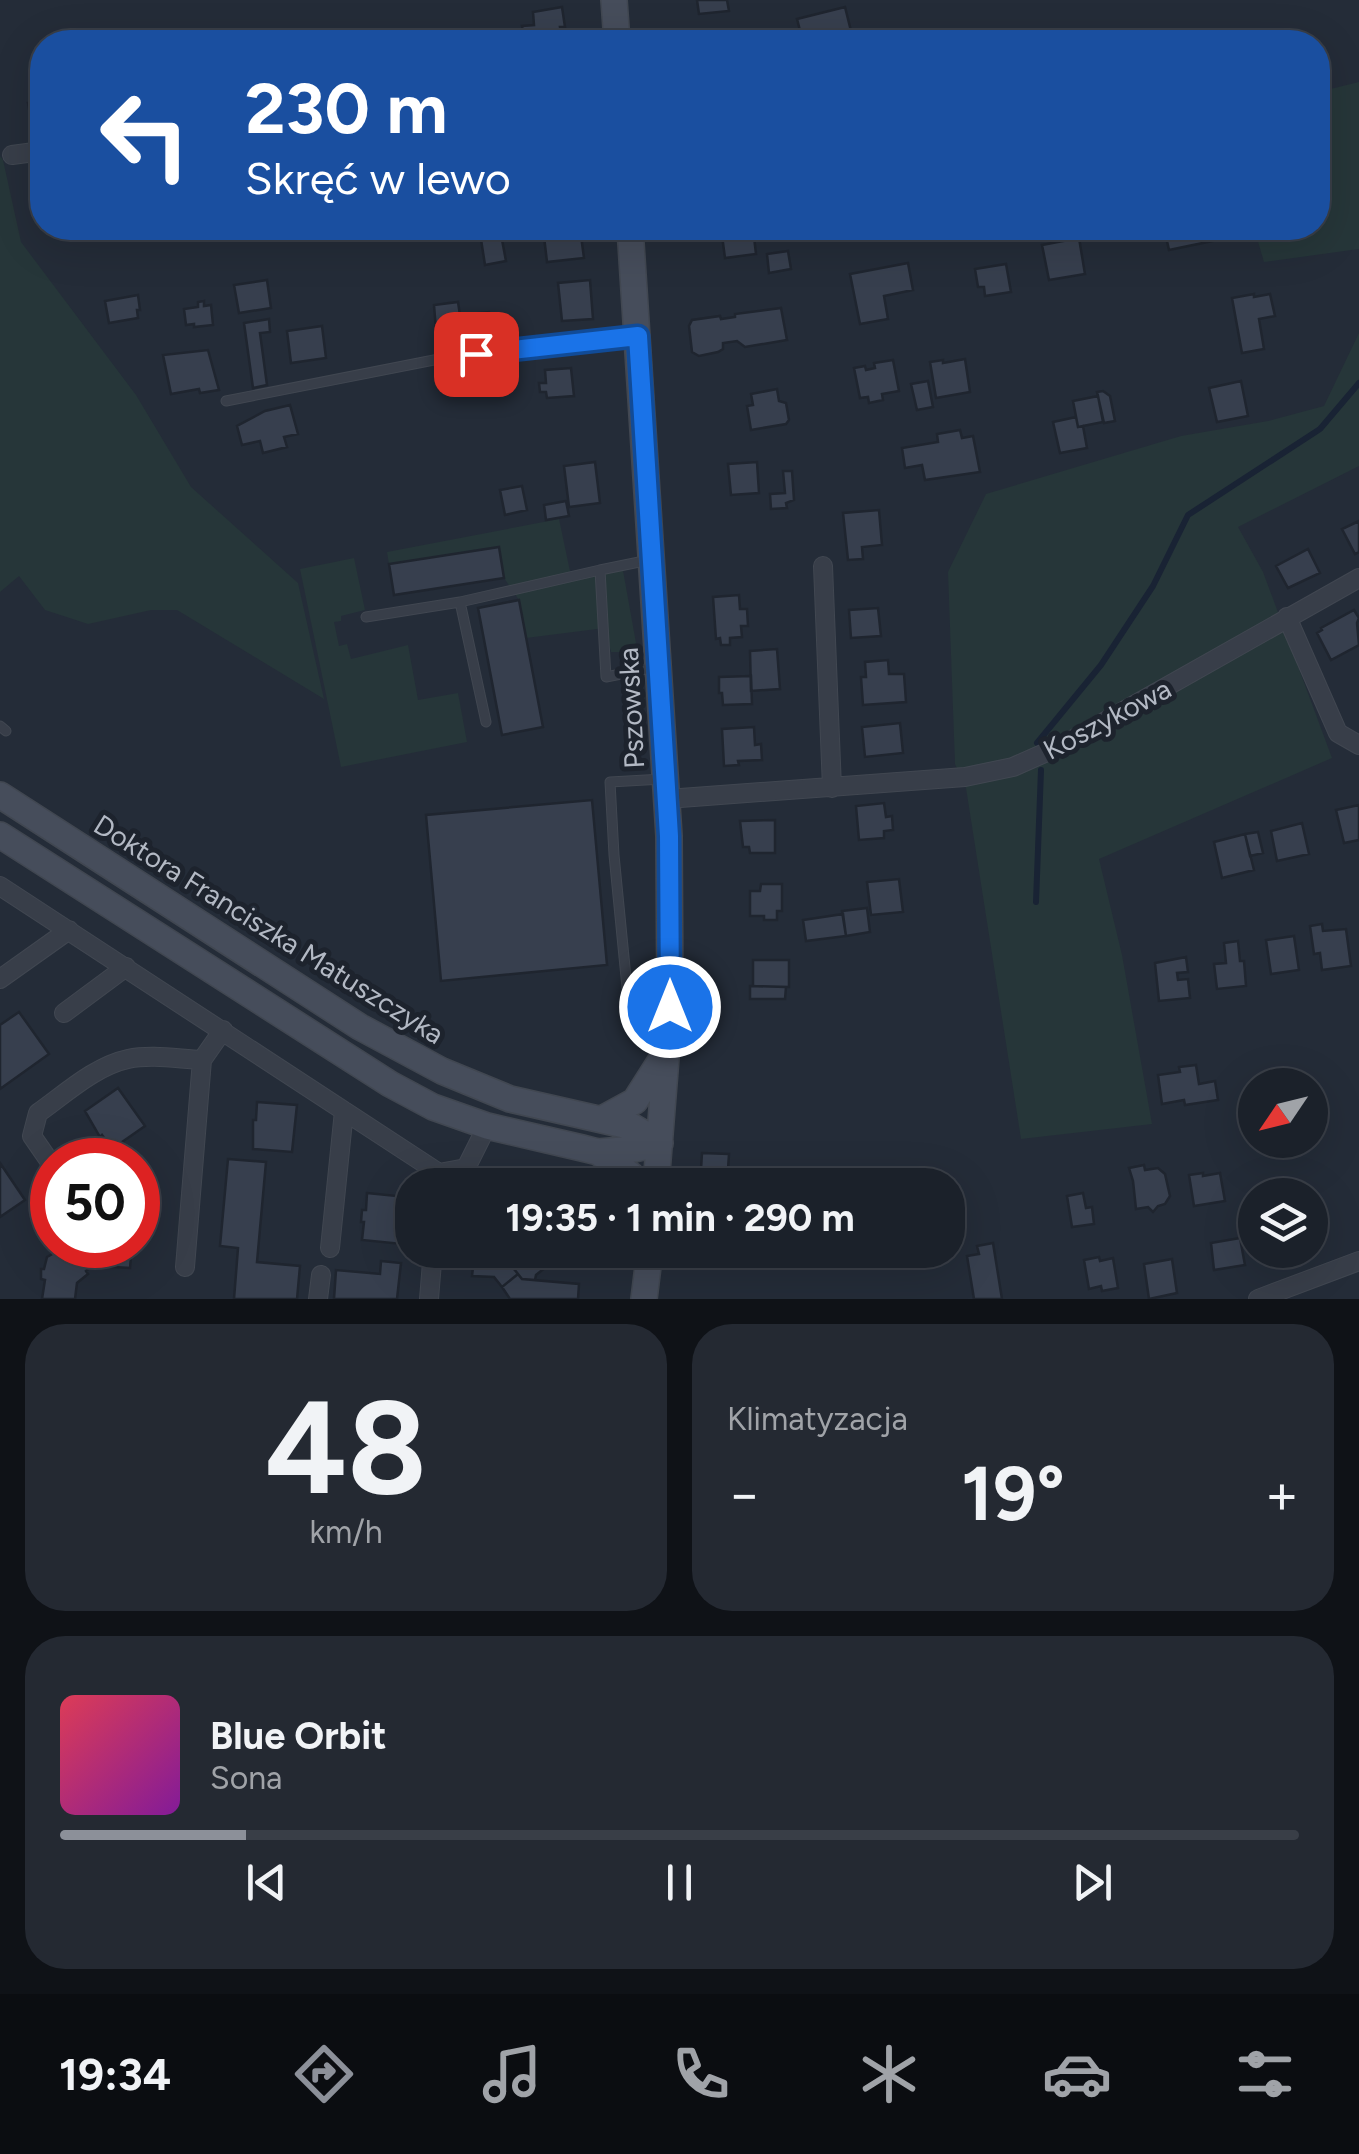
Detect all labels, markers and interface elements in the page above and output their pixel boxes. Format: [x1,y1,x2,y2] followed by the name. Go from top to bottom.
[245,66,448,151] text: 230 m
[80,70,210,200] icon: left
[245,151,511,205] text: Skręć w lewo
[434,312,519,397] pin
[449,327,504,382] icon: arrive
[611,647,651,769] street label: Pszowska
[1037,671,1177,767] street label: Koszykowa
[88,807,450,1051] street label: Doktora Franciszka Matuszczyka
[618,955,722,1059] position arrow
[1238,1068,1328,1158] north arrow
[1238,1068,1328,1268] map controls
[30,1138,160,1268] speed limit sign: 50
[1238,1178,1328,1268] button: layers
[505,1195,855,1241] text: 19:35 · 1 min · 290 m
[265,1370,427,1526] text: 48
[727,1400,908,1438] text: Klimatyzacja
[961,1449,1065,1539] text: 19°
[727,1461,761,1527] text: −
[1265,1461,1299,1527] text: +
[309,1513,383,1551] text: km/h
[210,1713,386,1759] text: Blue Orbit
[210,1759,282,1797] text: Sona
[239,1855,294,1910] icon: previous
[652,1855,707,1910] icon: pause
[1065,1855,1120,1910] icon: next
[289,2039,359,2109] icon: directions
[477,2039,547,2109] icon: music
[666,2039,736,2109] icon: phone
[854,2039,924,2109] icon: climate
[1042,2039,1112,2109] icon: car
[1230,2039,1300,2109] icon: filters
[59,2047,171,2101] text: 19:34

